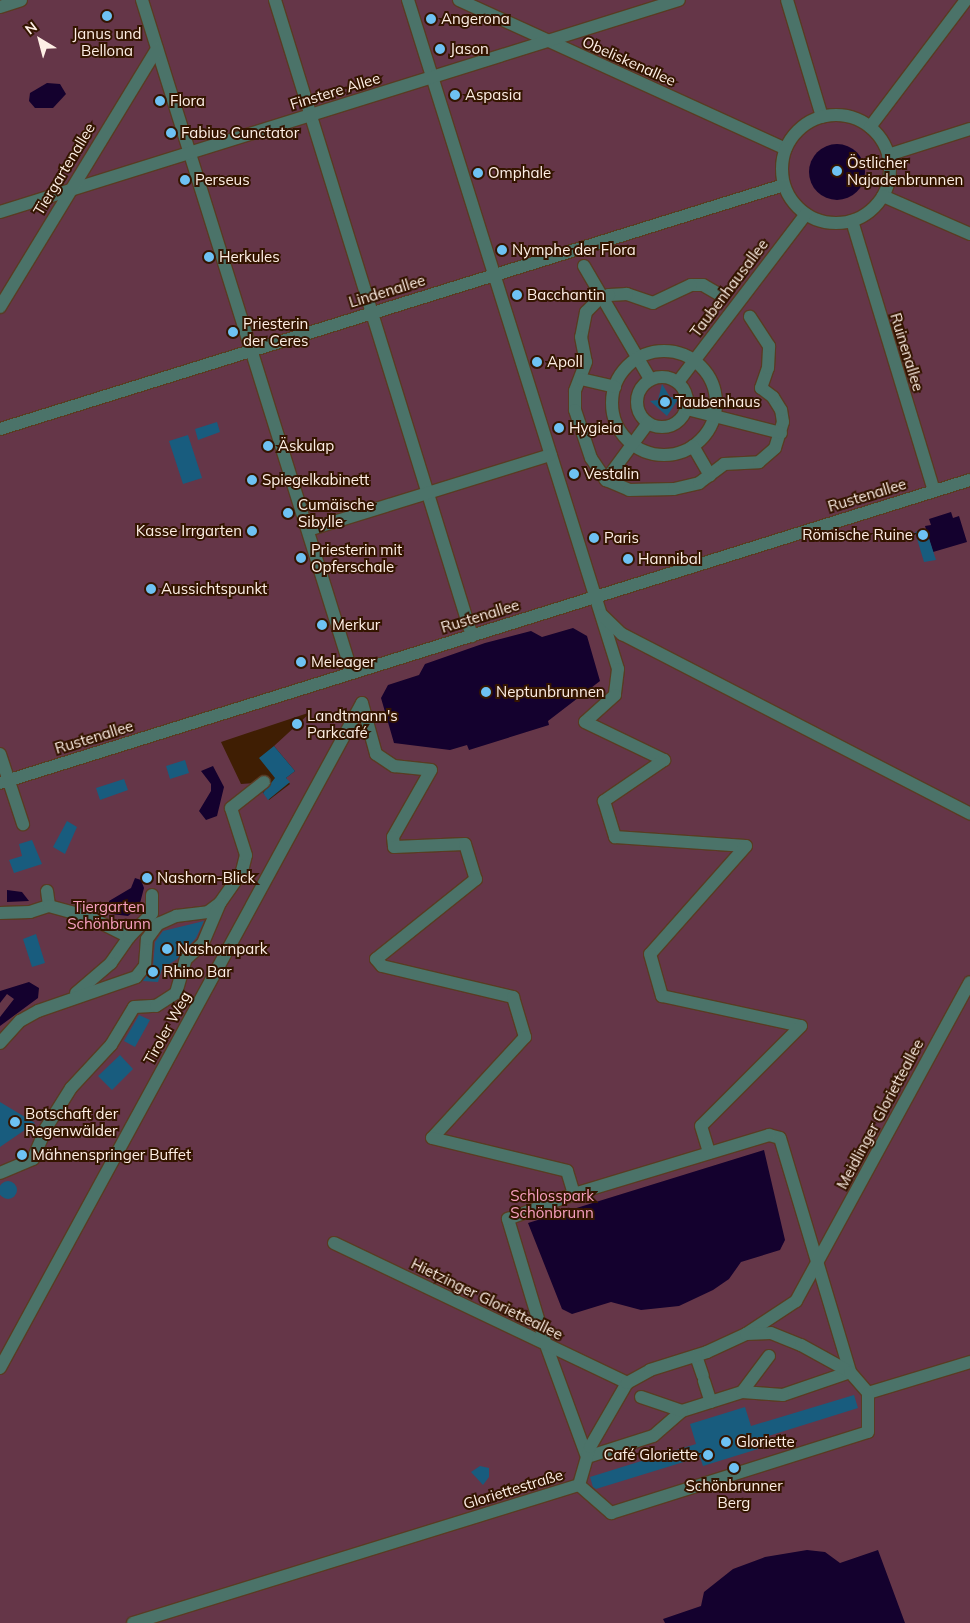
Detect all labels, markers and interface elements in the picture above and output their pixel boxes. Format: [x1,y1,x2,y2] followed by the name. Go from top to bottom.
[101,10,113,22] marker: Janus und Bellona
[441,10,510,28] place label: Angerona
[425,13,437,25] marker: Angerona
[15,15,65,65] north arrow
[21,18,41,38] text: N
[72,24,142,59] place label: Janus und Bellona
[580,32,678,90] street label: Obeliskenallee
[450,40,489,58] place label: Jason
[434,43,446,55] marker: Jason
[288,69,382,113] street label: Finstere Allee
[465,86,521,104] place label: Aspasia
[449,89,461,101] marker: Aspasia
[170,92,205,110] place label: Flora
[154,95,166,107] marker: Flora
[29,120,99,218] street label: Tiergartenallee
[181,124,299,142] place label: Fabius Cunctator
[165,127,177,139] marker: Fabius Cunctator
[847,153,963,188] place label: Östlicher Najadenbrunnen
[488,164,551,182] place label: Omphale
[831,165,843,177] marker: Östlicher Najadenbrunnen
[472,167,484,179] marker: Omphale
[195,171,250,189] place label: Perseus
[179,174,191,186] marker: Perseus
[686,236,772,340] street label: Taubenhausallee
[512,241,636,259] place label: Nymphe der Flora
[496,244,508,256] marker: Nymphe der Flora
[219,248,280,266] place label: Herkules
[203,251,215,263] marker: Herkules
[347,271,427,311] street label: Lindenallee
[527,286,605,304] place label: Bacchantin
[511,289,523,301] marker: Bacchantin
[887,311,927,393] street label: Ruinenallee
[243,314,308,349] place label: Priesterin der Ceres
[227,326,239,338] marker: Priesterin der Ceres
[547,353,583,371] place label: Apoll
[531,356,543,368] marker: Apoll
[675,393,760,411] place label: Taubenhaus
[659,396,671,408] marker: Taubenhaus
[569,419,622,437] place label: Hygieia
[553,422,565,434] marker: Hygieia
[278,437,334,455] place label: Äskulap
[262,440,274,452] marker: Äskulap
[584,465,639,483] place label: Vestalin
[568,468,580,480] marker: Vestalin
[262,471,369,489] place label: Spiegelkabinett
[246,474,258,486] marker: Spiegelkabinett
[826,475,908,515] street label: Rustenallee
[298,495,374,530] place label: Cumäische Sibylle
[282,507,294,519] marker: Cumäische Sibylle
[136,522,242,540] place label: Kasse Irrgarten
[246,525,258,537] marker: Kasse Irrgarten
[802,526,913,544] place label: Römische Ruine
[604,529,639,547] place label: Paris
[917,529,929,541] marker: Römische Ruine
[588,532,600,544] marker: Paris
[311,540,402,575] place label: Priesterin mit Opferschale
[638,550,701,568] place label: Hannibal
[295,552,307,564] marker: Priesterin mit Opferschale
[622,553,634,565] marker: Hannibal
[161,580,267,598] place label: Aussichtspunkt
[145,583,157,595] marker: Aussichtspunkt
[439,596,521,636] street label: Rustenallee
[332,616,380,634] place label: Merkur
[316,619,328,631] marker: Merkur
[311,653,375,671] place label: Meleager
[295,656,307,668] marker: Meleager
[496,683,605,701] place label: Neptunbrunnen
[480,686,492,698] marker: Neptunbrunnen
[307,706,398,741] place label: Landtmann's Parkcafé
[53,717,135,757] street label: Rustenallee
[291,718,303,730] marker: Landtmann's Parkcafé
[157,869,255,887] place label: Nashorn-Blick
[141,872,153,884] marker: Nashorn-Blick
[67,897,151,932] park label: Tiergarten Schönbrunn
[177,940,267,958] place label: Nashornpark
[161,943,173,955] marker: Nashornpark
[163,963,232,981] place label: Rhino Bar
[147,966,159,978] marker: Rhino Bar
[140,988,194,1068] street label: Tiroler Weg
[833,1036,927,1192] street label: Meidlinger Glorietteallee
[25,1104,118,1139] place label: Botschaft der Regenwälder
[9,1116,21,1128] marker: Botschaft der Regenwälder
[32,1146,191,1164] place label: Mähnenspringer Buffet
[16,1149,28,1161] marker: Mähnenspringer Buffet
[510,1186,594,1221] park label: Schlosspark Schönbrunn
[408,1254,566,1344] street label: Hietzinger Glorietteallee
[736,1433,795,1451] place label: Gloriette
[720,1436,732,1448] marker: Gloriette
[603,1446,698,1464] place label: Café Gloriette
[702,1449,714,1461] marker: Café Gloriette
[728,1462,740,1474] marker: Schönbrunner Berg
[461,1465,565,1513] street label: Gloriettestraße
[685,1476,783,1511] place label: Schönbrunner Berg

